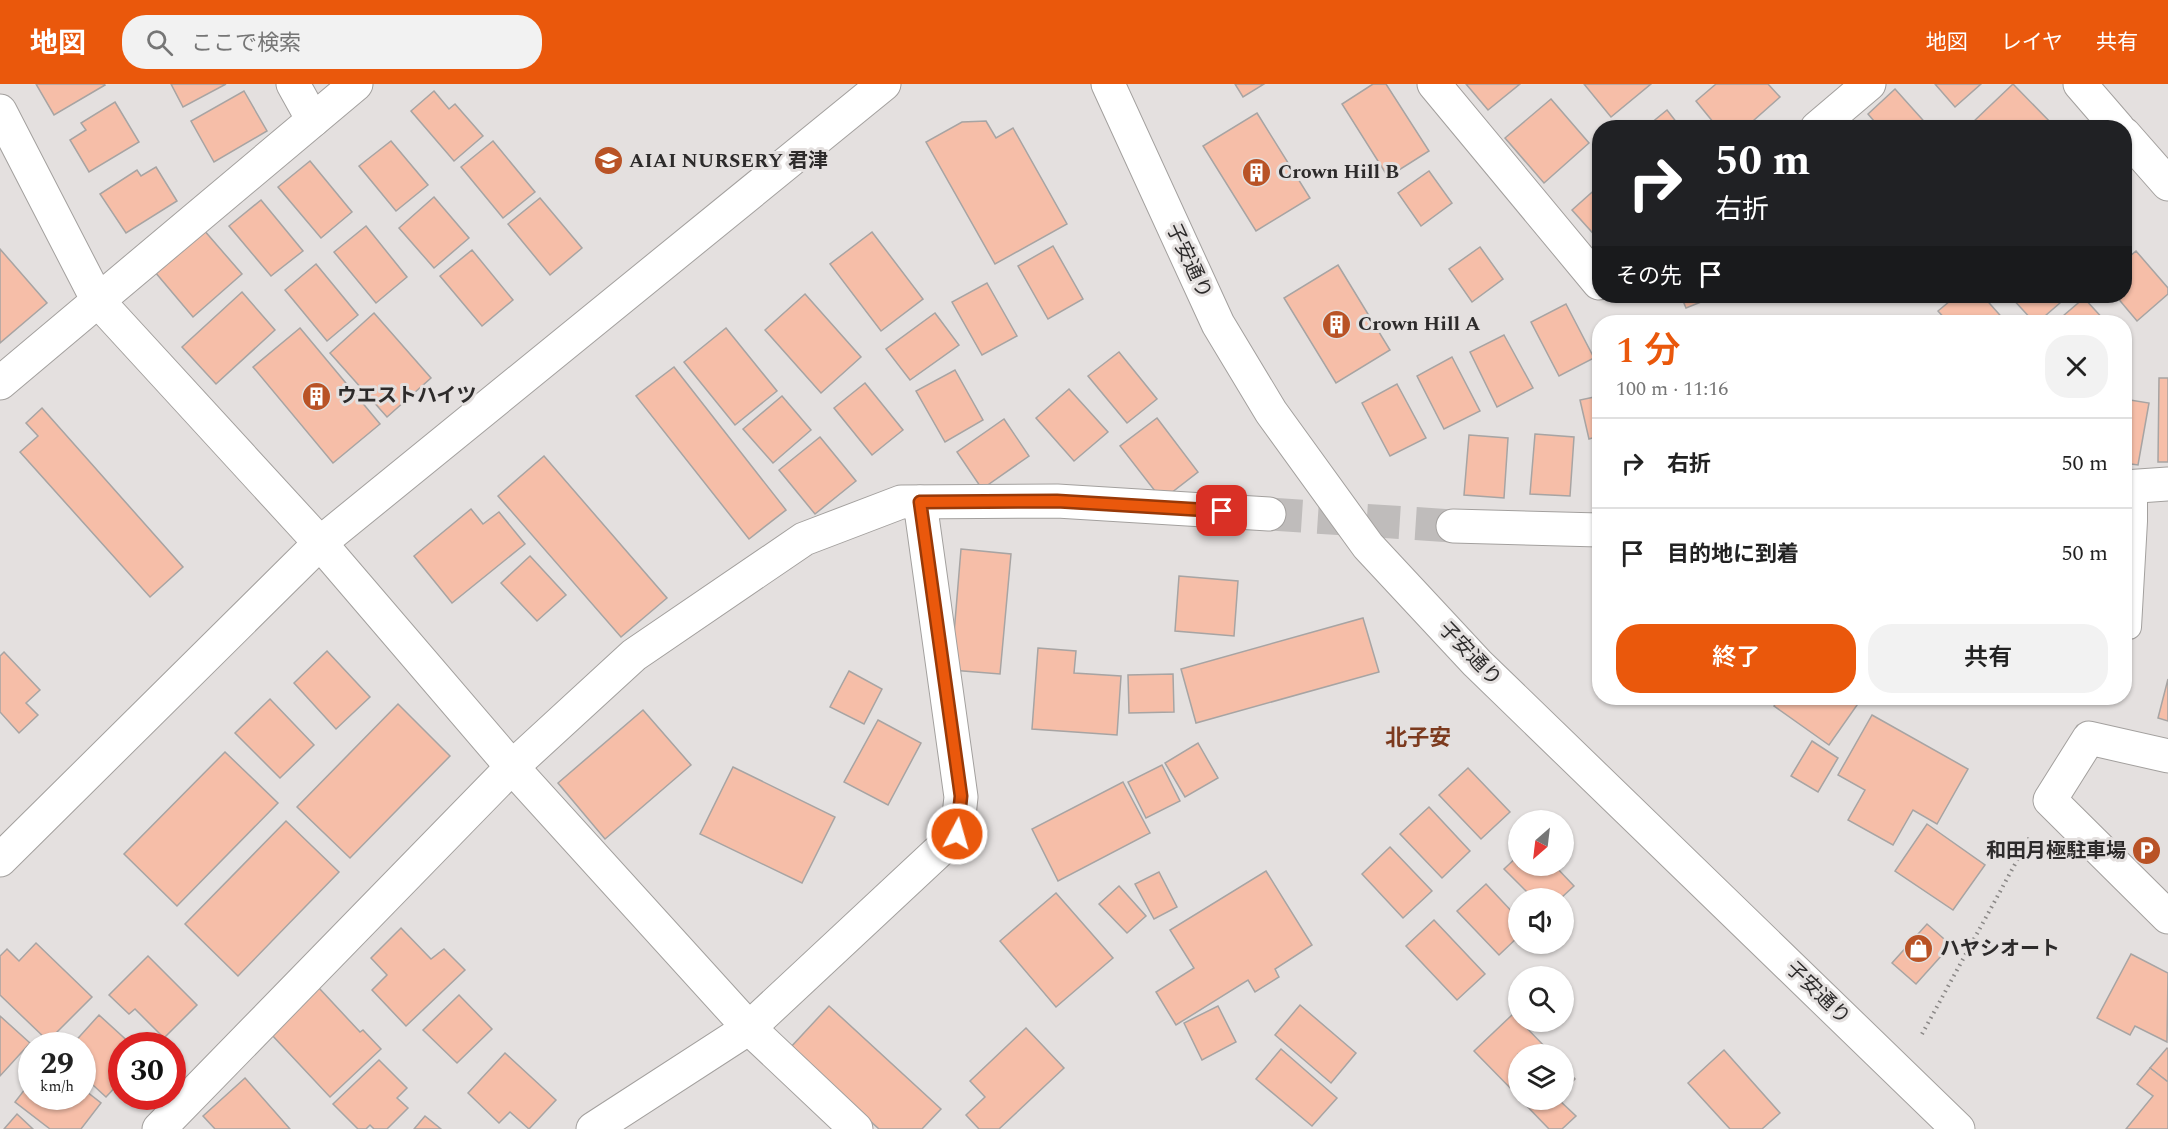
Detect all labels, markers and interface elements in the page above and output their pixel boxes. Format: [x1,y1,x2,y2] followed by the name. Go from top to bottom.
[122,15,542,69] search box
[30,22,86,65] text: 地図
[143,26,176,59] icon: search
[191,27,301,60] text: ここで検索
[1926,27,1968,59] text: 地図
[2001,27,2063,59] text: レイヤ
[2096,27,2138,59] text: 共有
[1715,130,1810,193] text: 50 m
[1616,144,1694,222] icon: right
[592,145,624,177] school or university icon: AIAI NURSERY 君津
[629,146,828,176] place label: AIAI NURSERY 君津
[1241,156,1273,188] building icon: Crown Hill B
[1278,157,1399,187] place label: Crown Hill B
[1715,189,1769,231] text: 右折
[1159,218,1219,304] street label: 子安通り
[1694,258,1727,291] icon: arrive
[1616,260,1682,293] text: その先
[1321,308,1353,340] building icon: Crown Hill A
[1358,309,1481,339] place label: Crown Hill A
[1616,324,1680,379] text: 1 分
[2045,335,2108,398] button: close
[1616,374,1728,404] text: 100 m · 11:16
[300,380,332,412] building icon: ウエストハイツ
[337,381,477,411] place label: ウエストハイツ
[1616,447,1649,480] icon: right
[2062,447,2108,480] text: 50 m
[1667,448,1711,481] text: 右折
[1196,485,1247,536] pin
[1205,494,1238,527] icon: arrive
[1616,537,1649,570] icon: arrive
[2062,537,2108,570] text: 50 m
[1667,538,1799,571] text: 目的地に到着
[1431,615,1509,693] street label: 子安通り
[1616,624,1856,693] button: 終了
[1868,624,2108,693] button: 共有
[1385,722,1451,755] district label: 北子安
[925,802,989,866] position arrow
[1508,810,1574,876] north arrow
[1508,810,1574,1110] map controls
[2131,835,2163,867] parking icon: 和田月極駐車場
[1986,836,2126,866] place label: 和田月極駐車場
[1508,888,1574,954] button: sound
[1903,933,1935,965] shop icon: ハヤシオート
[1940,934,2060,964] place label: ハヤシオート
[1779,954,1857,1032] street label: 子安通り
[1508,966,1574,1032] button: search
[108,1032,186,1110] speed limit sign: 30
[40,1041,74,1087] text: 29
[1508,1044,1574,1110] button: layers
[40,1075,74,1098] text: km/h

